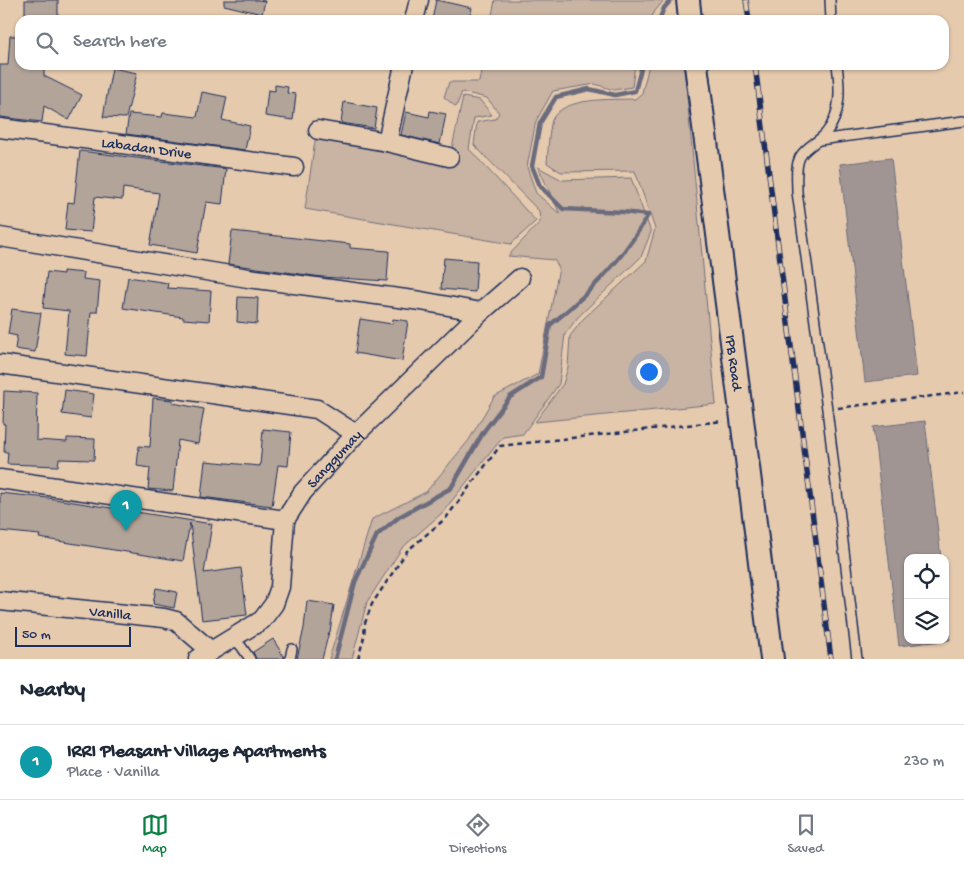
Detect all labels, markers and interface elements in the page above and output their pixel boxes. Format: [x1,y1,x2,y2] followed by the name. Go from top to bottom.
[15,15,949,70] search box
[33,29,61,57] icon: search
[73,31,167,54] text: Search here
[100,135,193,164] street label: Labadan Drive
[720,334,745,393] street label: IPB Road
[636,359,662,385] your location
[304,426,367,493] street label: Sanggumay
[110,490,142,531] pin: 1
[904,554,949,644] map controls
[904,554,949,599] button: locate
[904,599,949,644] button: layers
[87,603,133,626] street label: Vanilla
[15,624,131,647] scale bar
[22,627,51,644] text: 50 m
[20,679,85,704] text: Nearby
[67,741,326,764] text: IRRI Pleasant Village Apartments
[33,753,39,772] text: 1
[904,753,944,772] text: 230 m
[67,764,159,783] text: Place · Vanilla
[141,811,169,858] tab: Map
[450,811,507,858] tab: Directions
[788,811,823,858] tab: Saved

